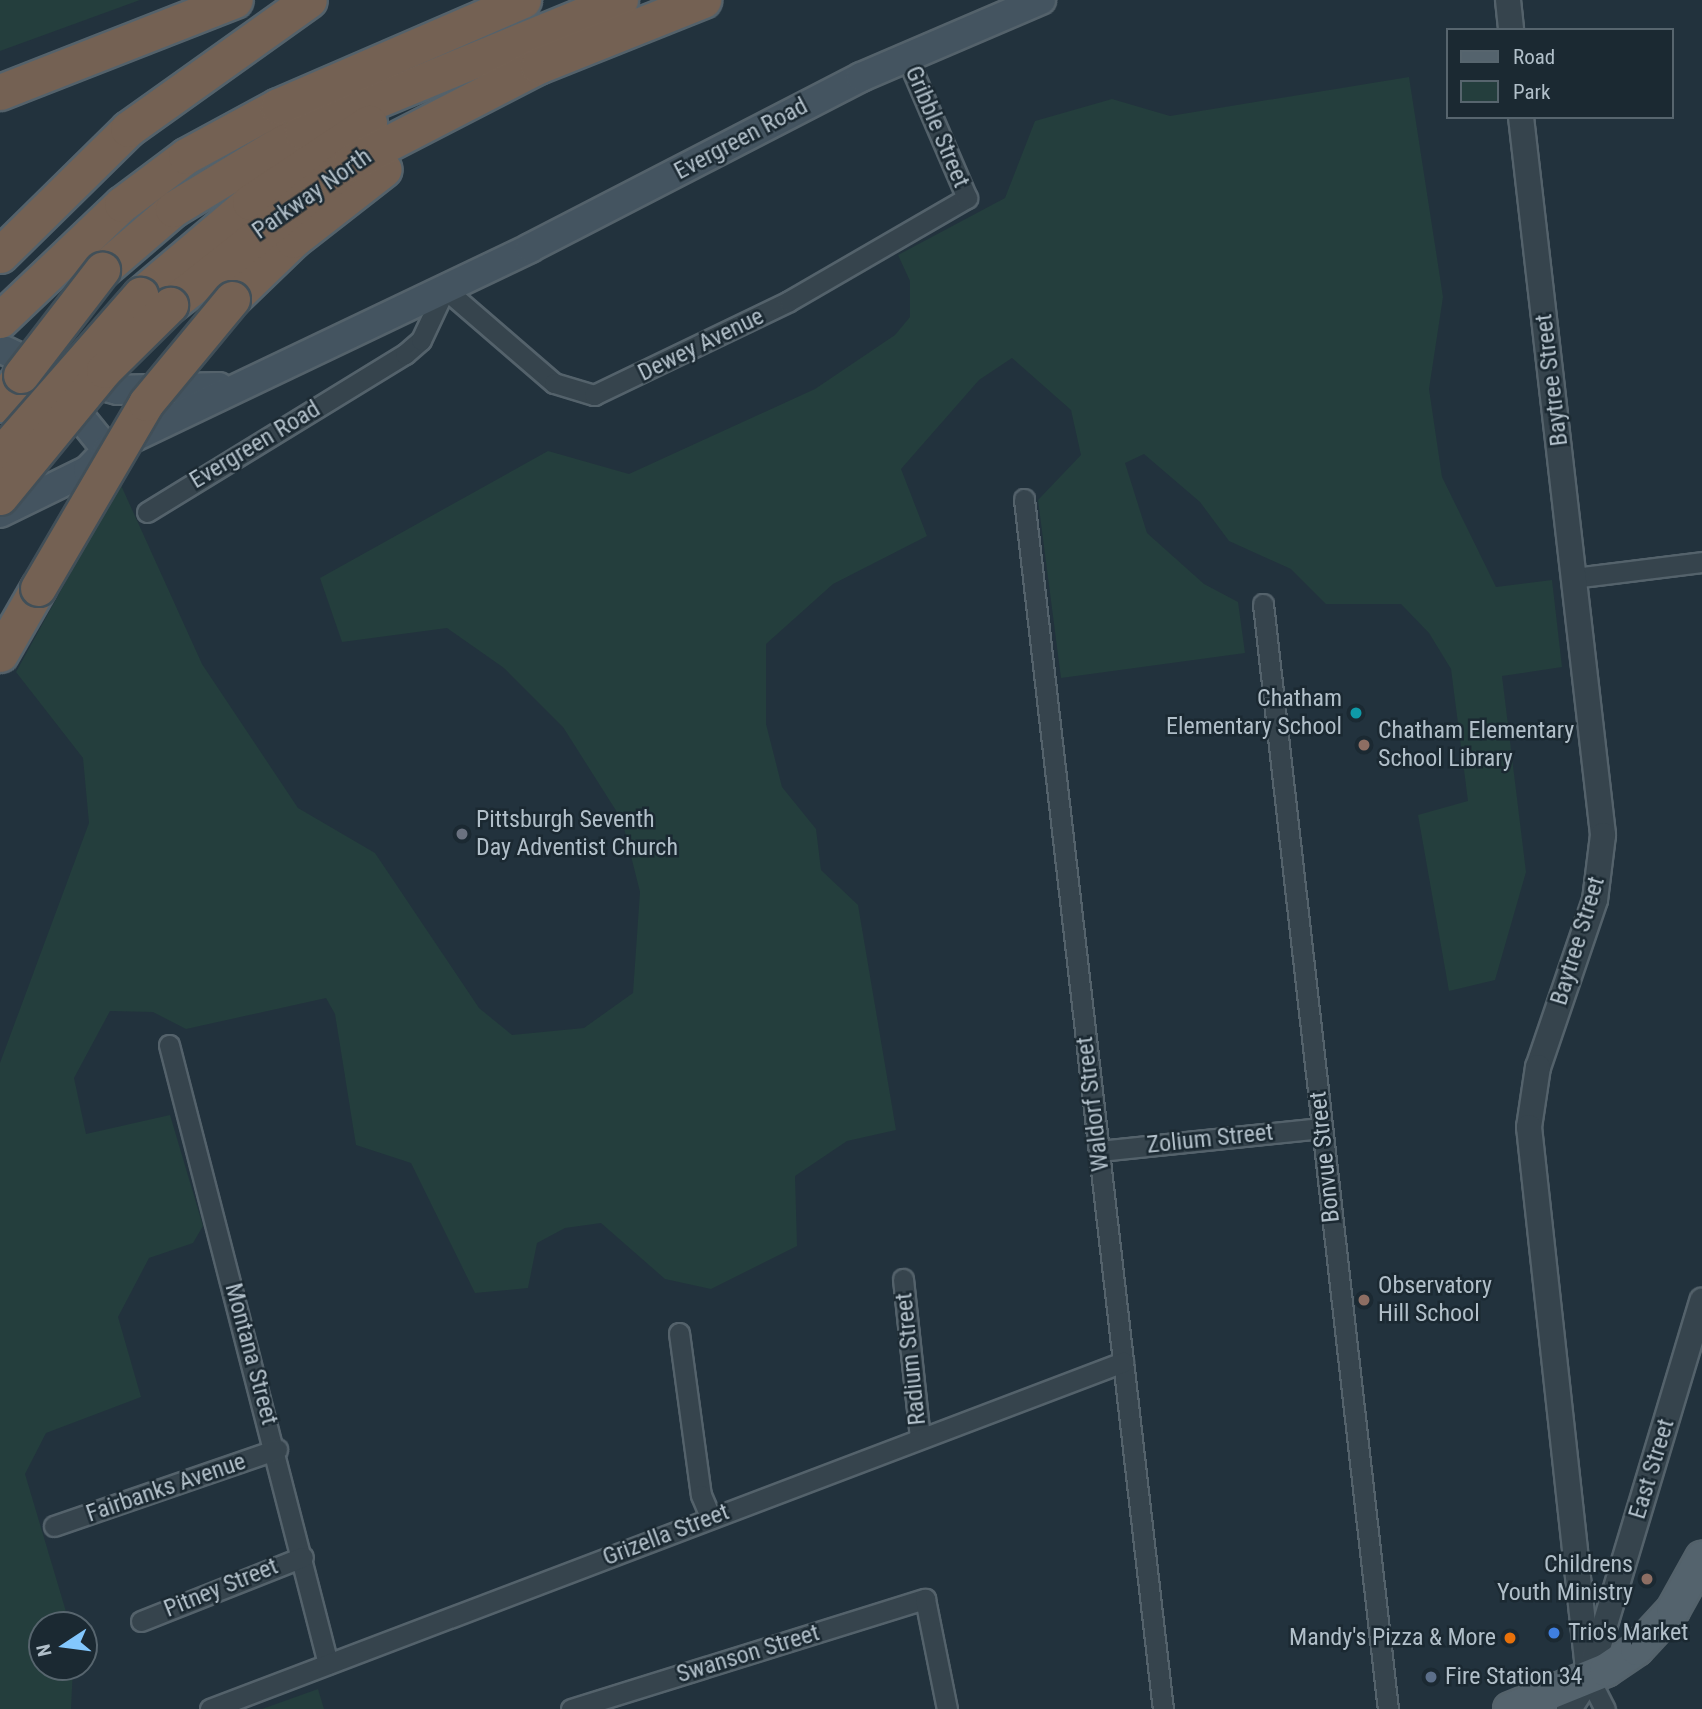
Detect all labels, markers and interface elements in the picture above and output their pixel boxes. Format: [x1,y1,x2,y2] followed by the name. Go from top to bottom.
[1446,28,1674,119] legend
[1513,45,1555,69] text: Road
[899,62,975,192] street label: Gribble Street
[1513,80,1550,104] text: Park
[669,92,813,186] street label: Evergreen Road
[247,142,377,246] street label: Parkway North
[633,302,769,388] street label: Dewey Avenue
[1530,312,1574,448] street label: Baytree Street
[185,395,325,495] street label: Evergreen Road
[1166,685,1342,741] place label: Chatham Elementary School
[1348,705,1364,721] marker: Chatham Elementary School
[1378,717,1574,773] place label: Chatham Elementary School Library
[1356,737,1372,753] marker: Chatham Elementary School Library
[476,806,678,862] place label: Pittsburgh Seventh Day Adventist Church
[454,826,470,842] marker: Pittsburgh Seventh Day Adventist Church
[1545,873,1611,1009] street label: Baytree Street
[1070,1035,1116,1173] street label: Waldorf Street
[1304,1090,1346,1224] street label: Bonvue Street
[1145,1118,1275,1160] street label: Zolium Street
[1378,1272,1492,1328] place label: Observatory Hill School
[218,1280,284,1428] street label: Montana Street
[890,1291,932,1427] street label: Radium Street
[1356,1292,1372,1308] marker: Observatory Hill School
[1623,1415,1681,1523] street label: East Street
[82,1447,250,1529] street label: Fairbanks Avenue
[599,1498,733,1572] street label: Grizella Street
[1497,1551,1633,1607] place label: Childrens Youth Ministry
[160,1552,282,1624] street label: Pitney Street
[1639,1571,1655,1587] marker: Childrens Youth Ministry
[28,1611,98,1681] north arrow
[673,1619,823,1689] street label: Swanson Street
[1568,1619,1688,1647] place label: Trio's Market
[1289,1624,1496,1652] place label: Mandy's Pizza & More
[1546,1625,1562,1641] marker: Trio's Market
[1502,1630,1518,1646] marker: Mandy's Pizza & More
[31,1642,57,1659] text: N
[1445,1663,1582,1691] place label: Fire Station 34
[1423,1669,1439,1685] marker: Fire Station 34

